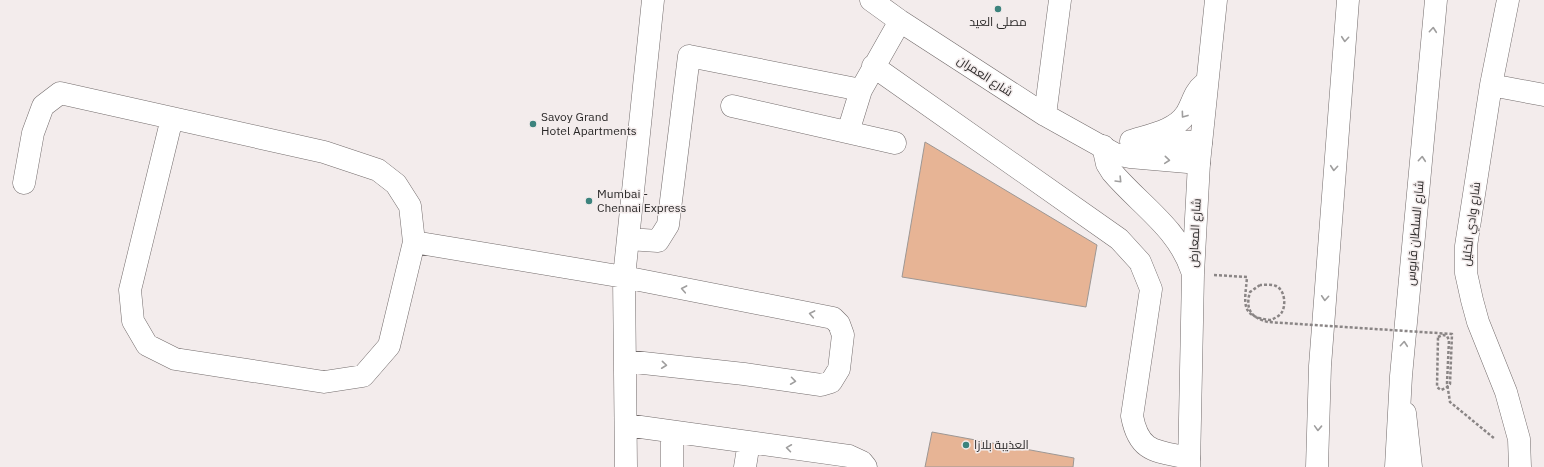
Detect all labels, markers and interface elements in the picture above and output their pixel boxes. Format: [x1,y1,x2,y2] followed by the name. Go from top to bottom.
[993,4,1003,14] marker: مصلى العيد
[969,14,1027,29] place label: مصلى العيد
[1428,27,1437,33] one-way arrow
[1340,36,1349,42] one-way arrow
[954,52,1016,100] street label: شارع العمران
[541,109,637,138] place label: Savoy Grand Hotel Apartments
[1181,111,1189,118] one-way arrow
[528,119,538,129] marker: Savoy Grand Hotel Apartments
[1164,156,1170,165] one-way arrow
[1417,156,1426,162] one-way arrow
[1330,165,1339,171] one-way arrow
[1114,175,1122,183] one-way arrow
[1402,180,1428,286] street label: شارع السلطان قابوس
[1458,181,1486,267] street label: شارع وادي الخليل
[597,186,686,215] place label: Mumbai - Chennai Express
[584,196,594,206] marker: Mumbai - Chennai Express
[1185,198,1205,268] street label: شارع المعارض
[681,285,688,294] one-way arrow
[1320,295,1329,301] one-way arrow
[809,311,815,319] one-way arrow
[1399,341,1408,347] one-way arrow
[661,360,667,369] one-way arrow
[790,376,796,385] one-way arrow
[1314,425,1322,431] one-way arrow
[974,437,1029,452] place label: العذيبة بلازا
[961,440,971,450] marker: العذيبة بلازا
[786,444,792,453] one-way arrow

